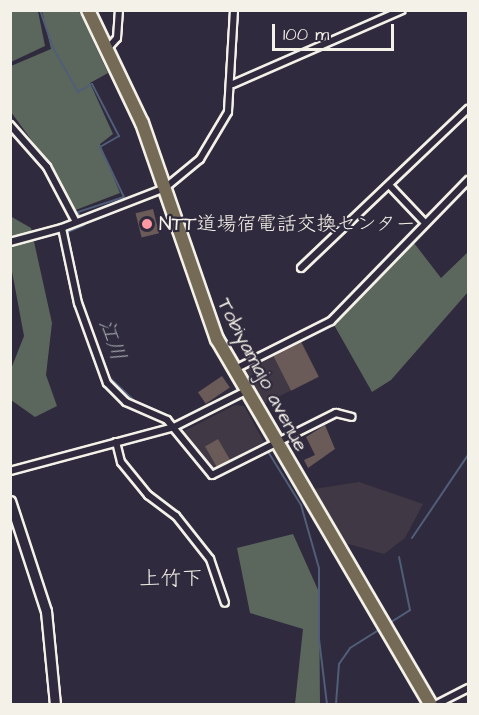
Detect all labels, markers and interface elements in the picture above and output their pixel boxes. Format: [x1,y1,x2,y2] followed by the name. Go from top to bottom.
[275,12,396,50] scale bar
[283,22,329,47] text: 100 m
[159,212,416,236] place label: NTT道場宿電話交換センター
[140,217,154,231] marker: NTT道場宿電話交換センター
[211,294,313,456] street label: Tobiyamajo avenue
[93,316,131,364] water label: 江川
[140,566,202,592] district label: 上竹下

